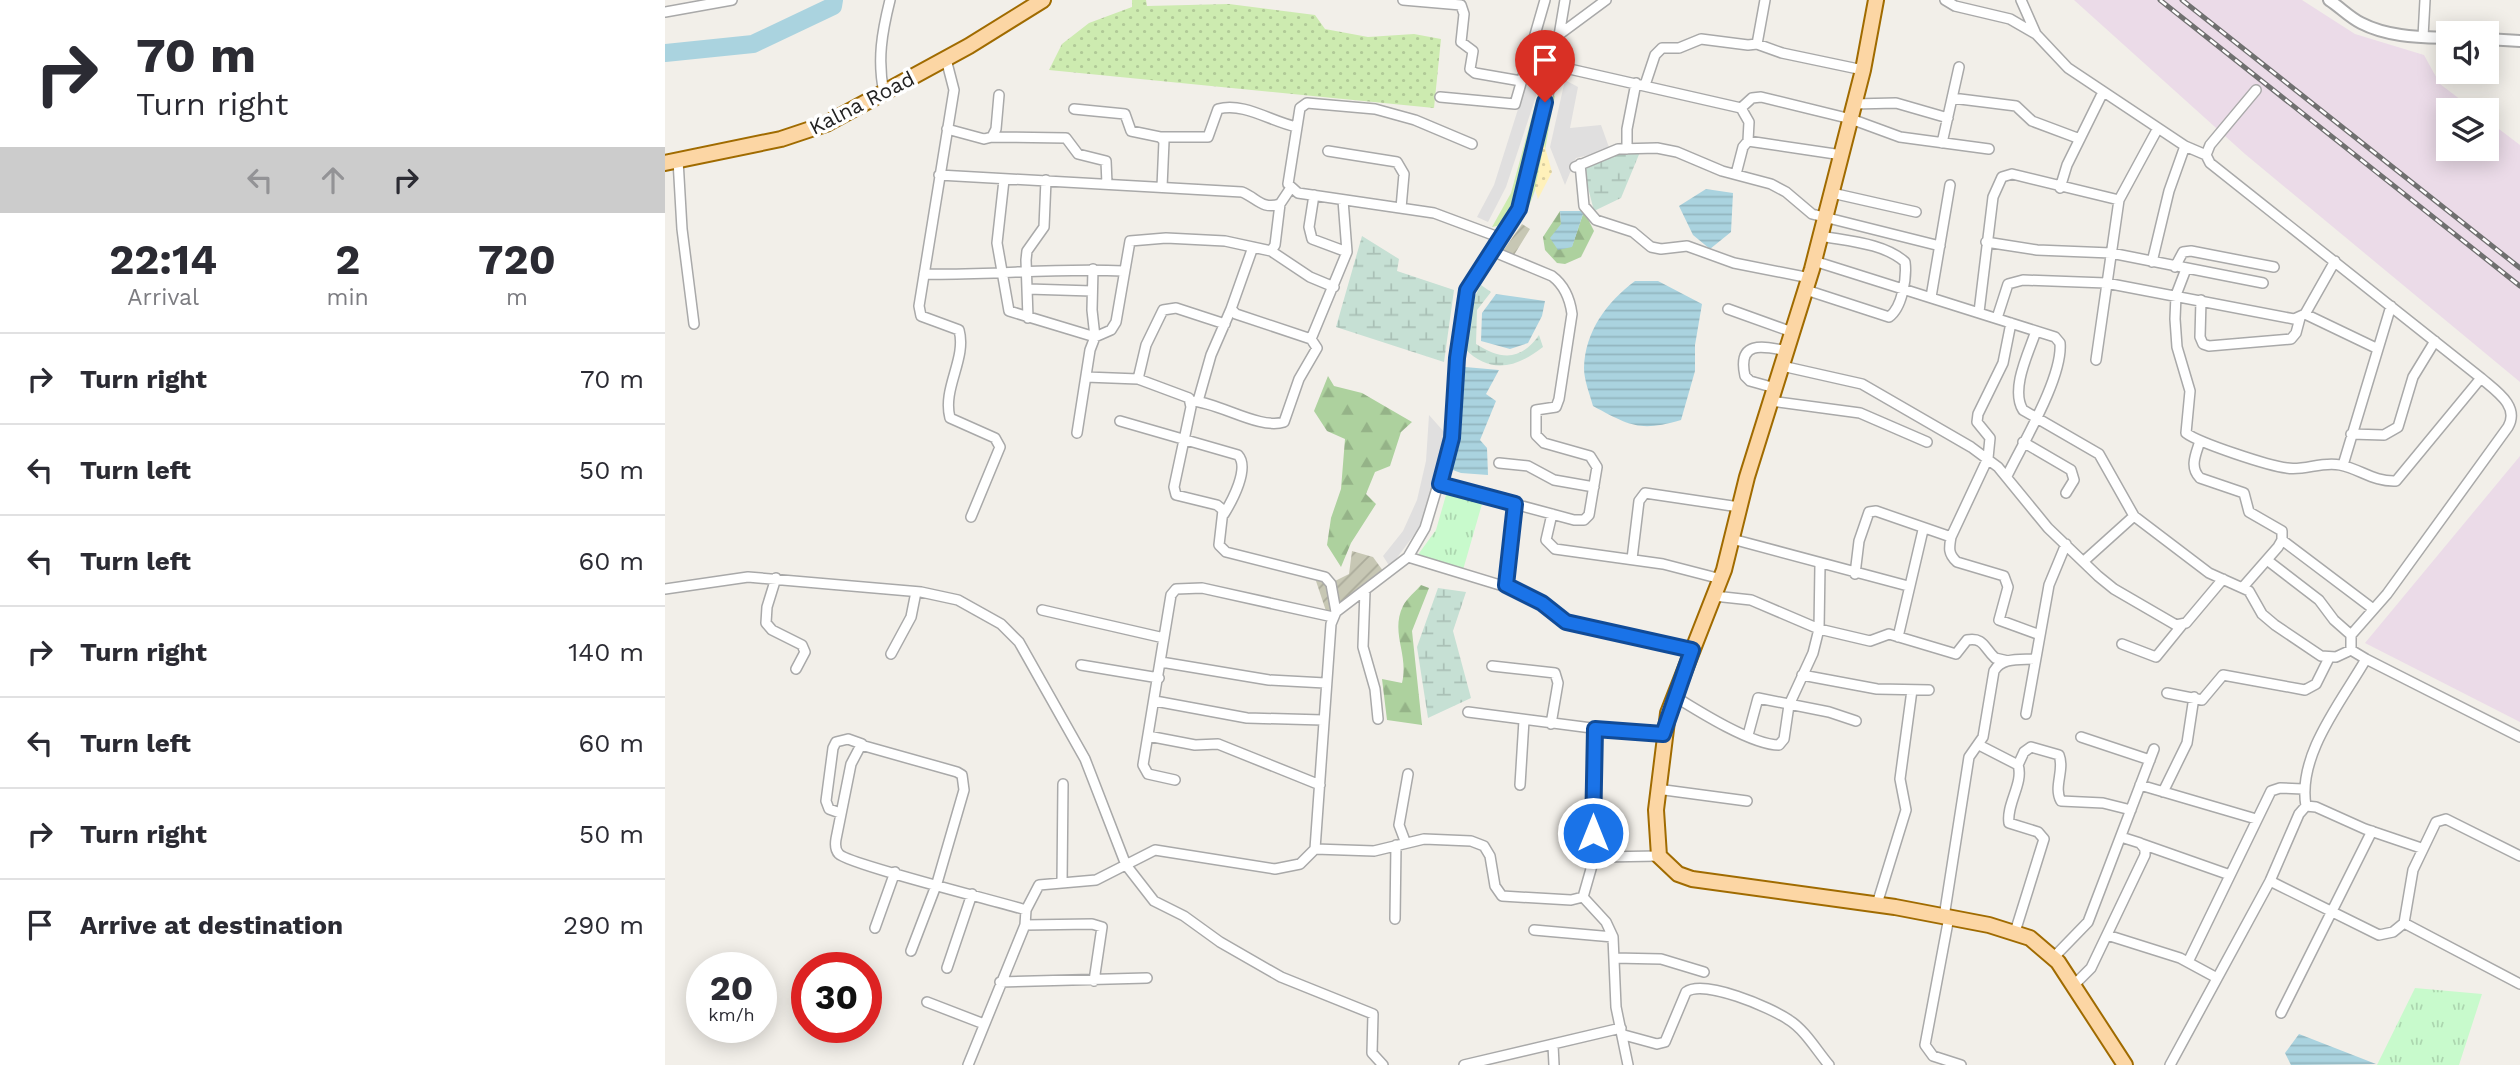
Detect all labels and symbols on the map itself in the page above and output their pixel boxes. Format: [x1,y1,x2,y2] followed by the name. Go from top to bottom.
[1515,30,1575,102] pin
[805,65,919,140] street label: Kalna Road
[1556,796,1630,870] position arrow
[791,952,882,1043] speed limit sign: 30

